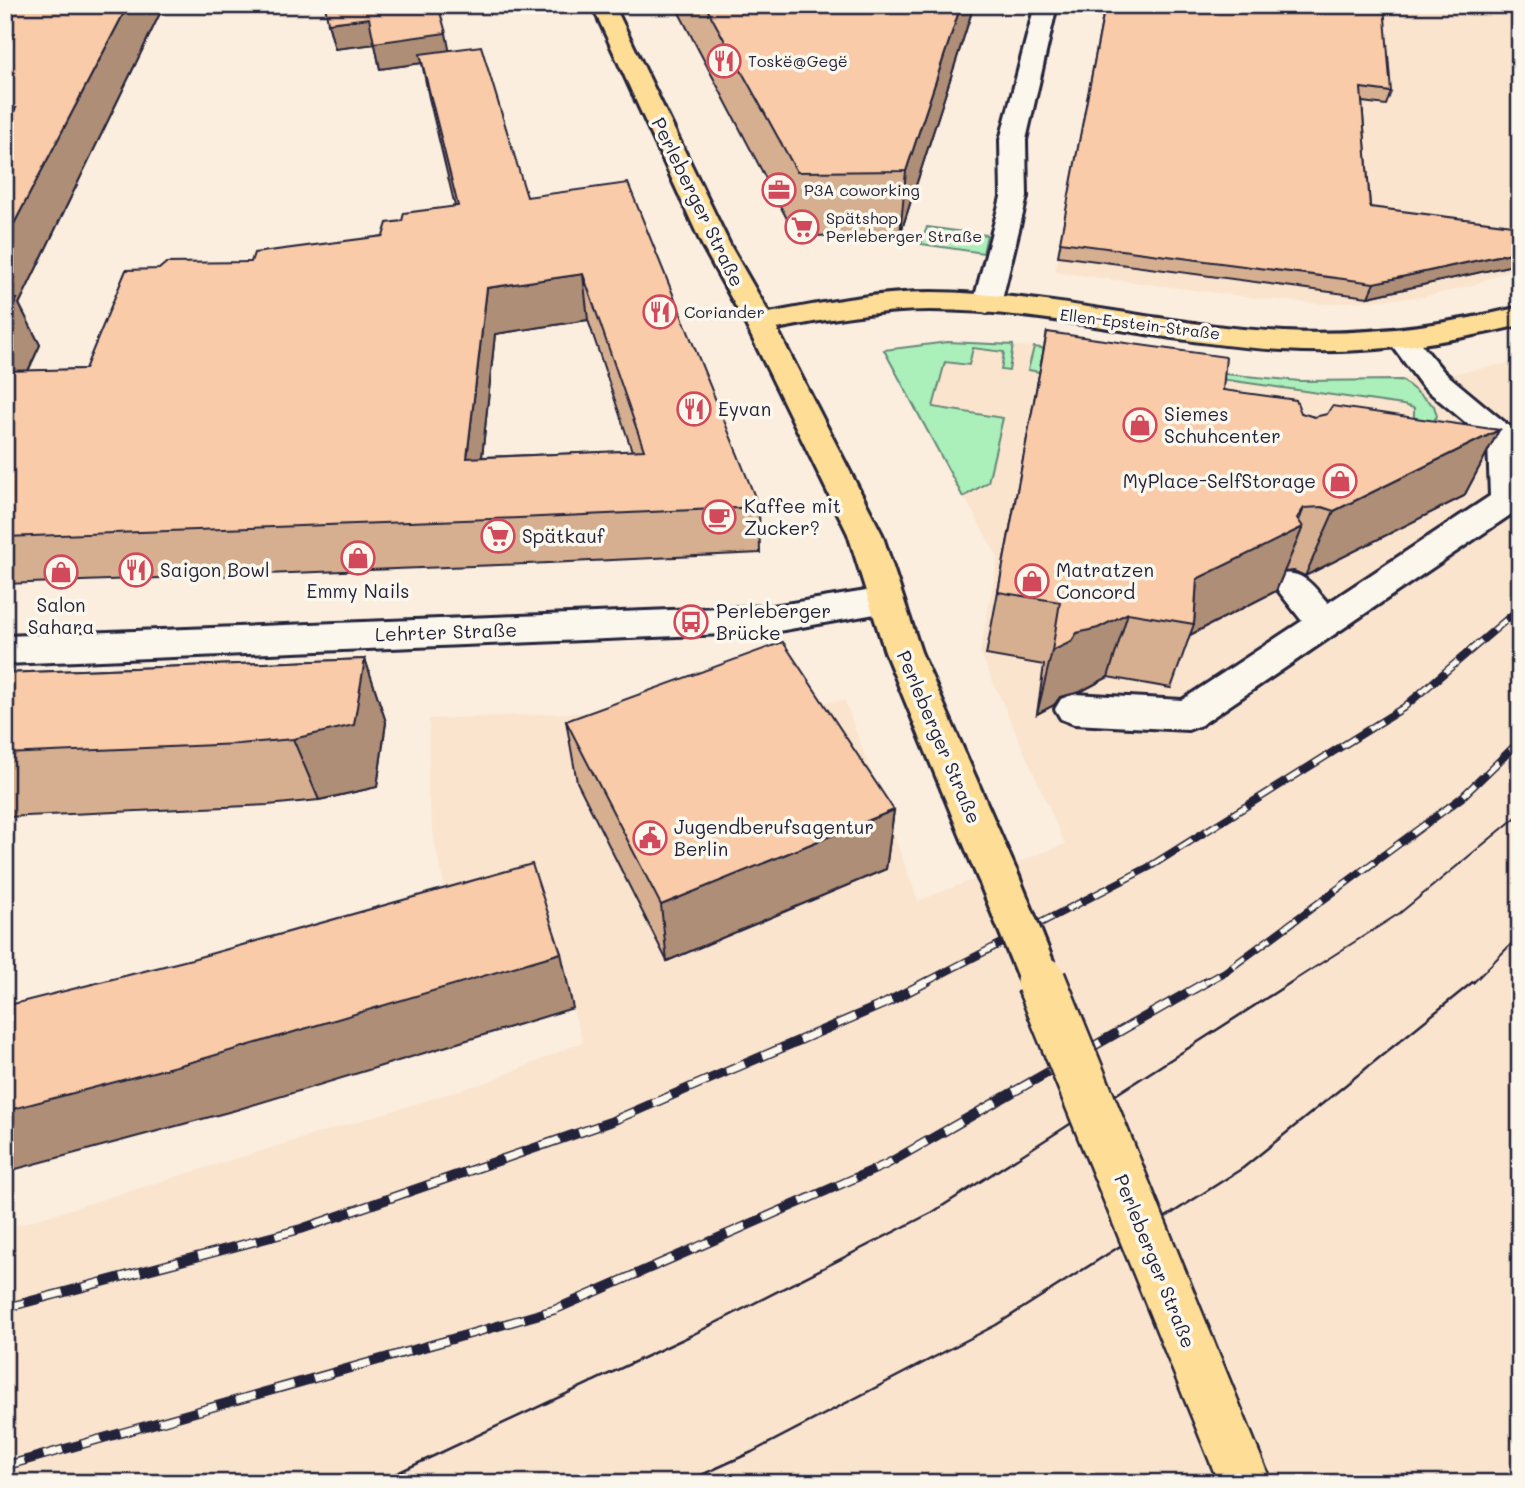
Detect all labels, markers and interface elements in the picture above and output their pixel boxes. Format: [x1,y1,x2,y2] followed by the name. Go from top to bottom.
[705,42,743,80] restaurant icon: Toskë@Gegë
[748,50,848,71] place label: Toskë@Gegë
[647,113,750,291] street label: Perleberger Straße
[760,171,798,209] office icon: P3A coworking
[804,179,920,200] place label: P3A coworking
[826,207,982,246] place label: Spätshop Perleberger Straße
[783,208,821,246] supermarket icon: Spätshop Perleberger Straße
[641,293,679,331] restaurant icon: Coriander
[684,301,765,322] place label: Coriander
[1059,303,1221,344] street label: Ellen-Epstein-Straße
[675,390,713,428] restaurant icon: Eyvan
[718,396,771,421] place label: Eyvan
[1164,401,1281,448] place label: Siemes Schuhcenter
[1121,406,1159,444] shop icon: Siemes Schuhcenter
[1321,462,1359,500] shop icon: MyPlace-SelfStorage
[1123,468,1316,493] place label: MyPlace-SelfStorage
[744,493,841,540] place label: Kaffee mit Zucker?
[700,498,738,536] cafe icon: Kaffee mit Zucker?
[479,517,517,555] supermarket icon: Spätkauf
[522,523,605,548] place label: Spätkauf
[339,539,377,577] shop icon: Emmy Nails
[117,551,155,589] restaurant icon: Saigon Bowl
[42,553,80,591] shop icon: Salon Sahara
[160,557,270,582] place label: Saigon Bowl
[1056,557,1154,604] place label: Matratzen Concord
[1013,562,1051,600] shop icon: Matratzen Concord
[307,578,409,603] place label: Emmy Nails
[28,592,94,639] place label: Salon Sahara
[716,598,831,645] place label: Perleberger Brücke
[672,603,710,641] bus stop icon: Perleberger Brücke
[375,617,517,646] street label: Lehrter Straße
[892,647,987,827] street label: Perleberger Straße
[674,814,874,861] place label: Jugendberufsagentur Berlin
[631,819,669,857] public building icon: Jugendberufsagentur Berlin
[1109,1170,1202,1351] street label: Perleberger Straße

